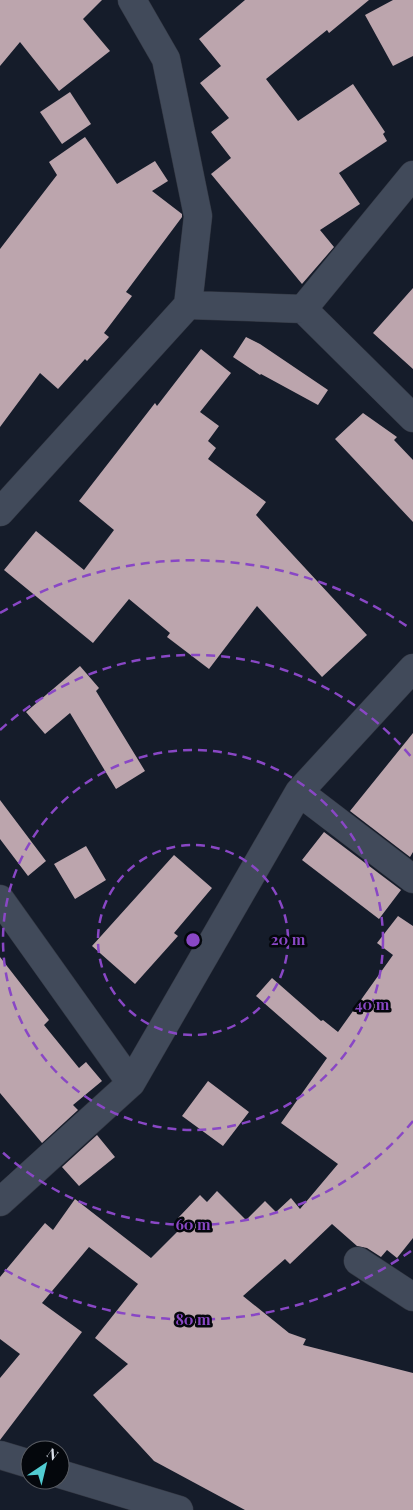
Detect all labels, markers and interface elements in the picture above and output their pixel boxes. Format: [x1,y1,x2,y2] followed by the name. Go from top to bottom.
[271,929,306,949] text: 20 m
[184,931,202,949] centre of rings
[355,994,390,1014] text: 40 m
[175,1214,211,1234] text: 60 m
[175,1309,211,1329] text: 80 m
[20,1440,70,1490] north arrow
[43,1443,62,1465] text: N

